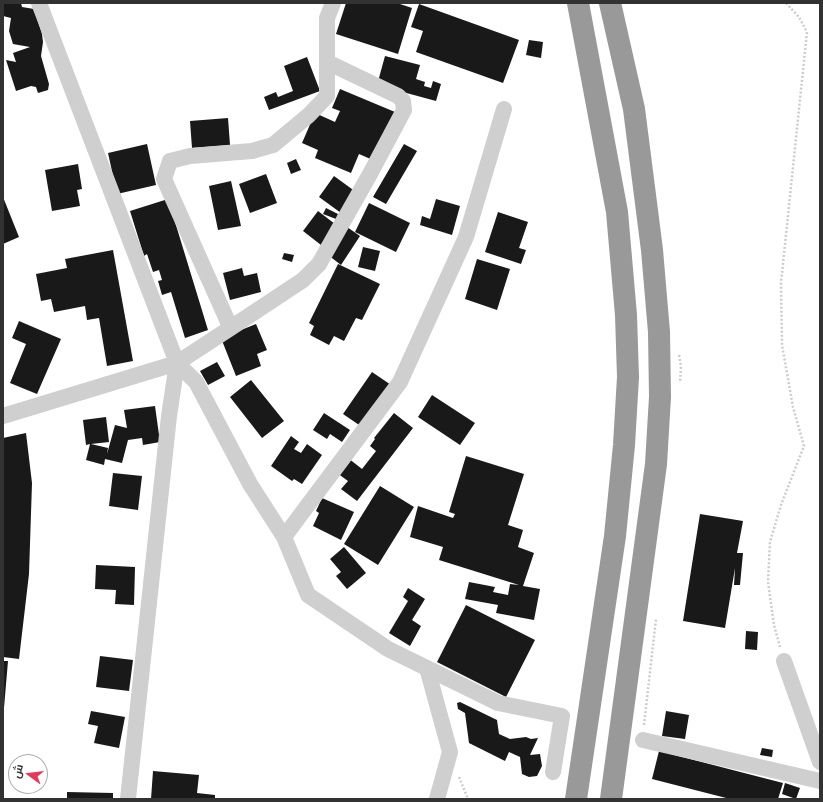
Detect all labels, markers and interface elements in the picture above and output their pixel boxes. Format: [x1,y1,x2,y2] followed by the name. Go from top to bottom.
[8,754,48,794] north arrow
[9,763,26,780] text: ش

